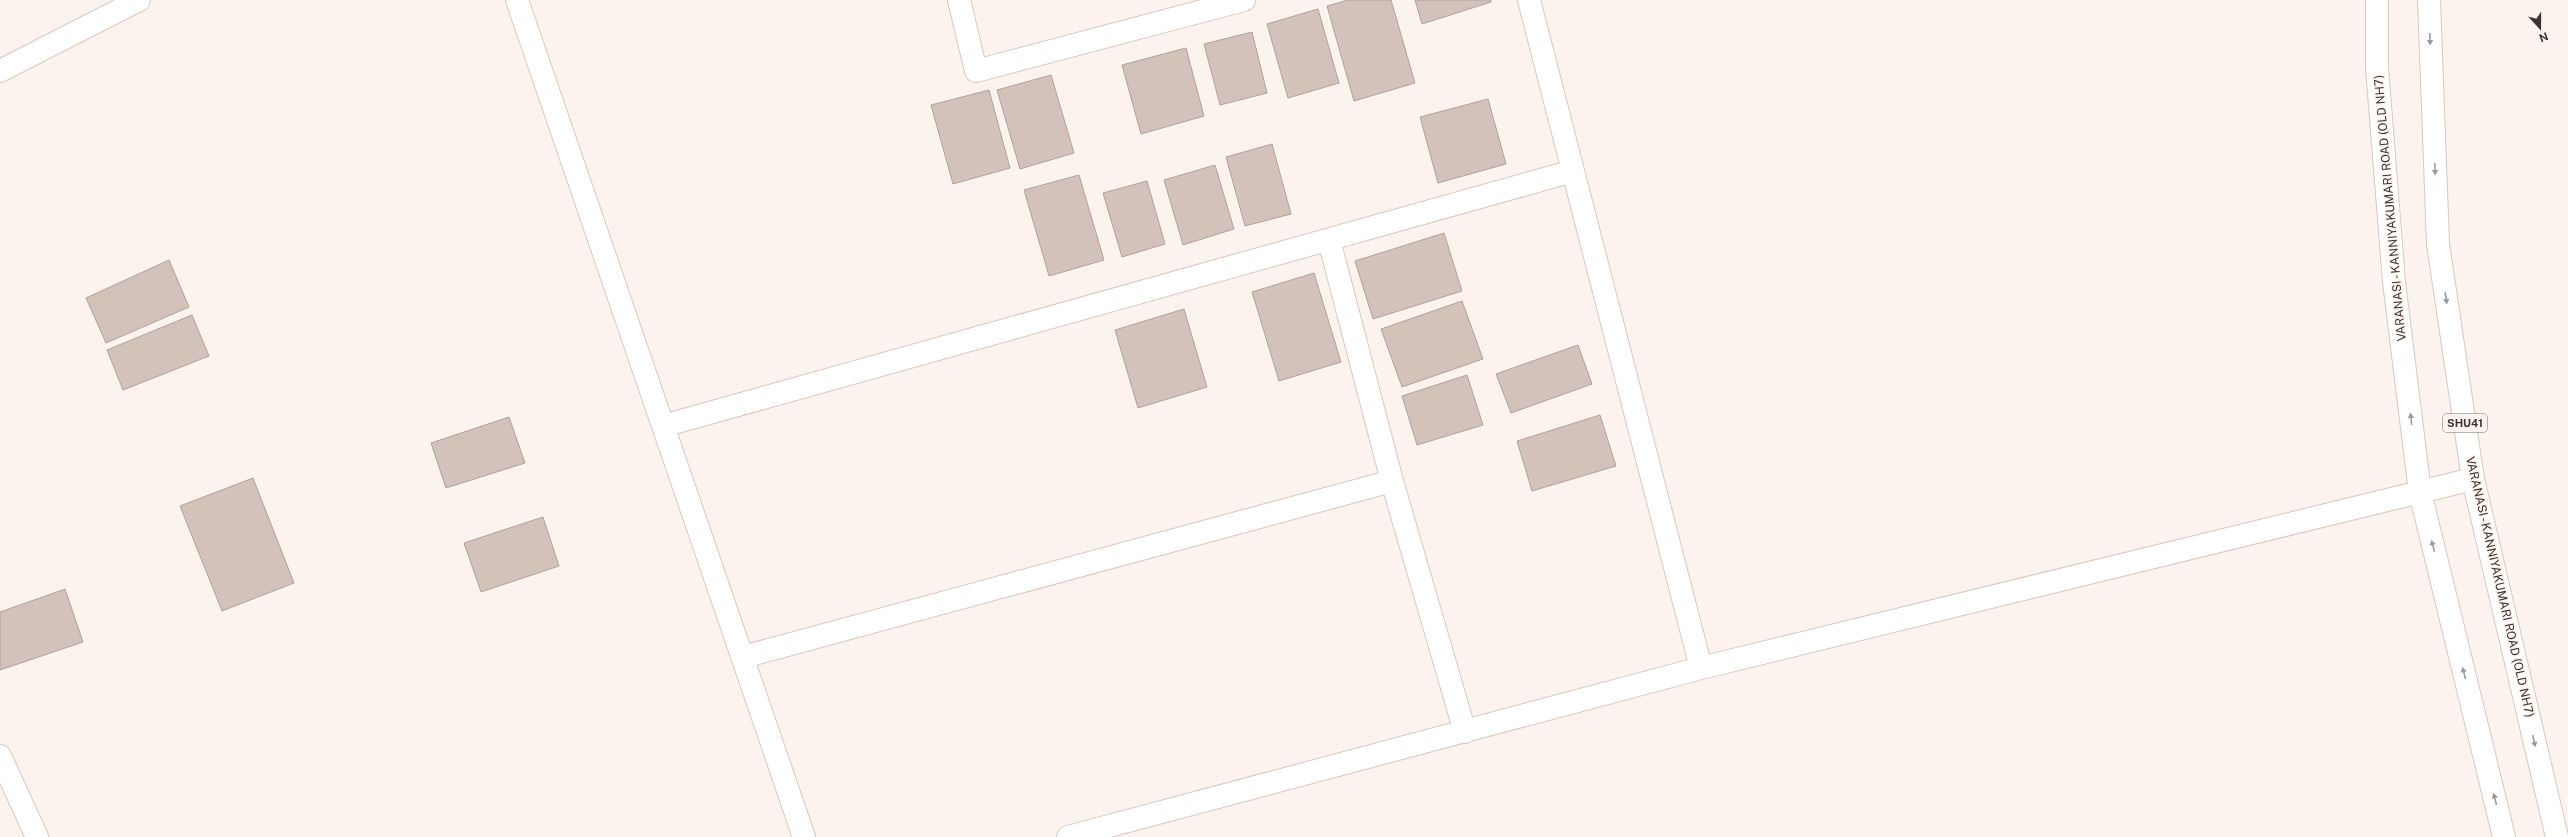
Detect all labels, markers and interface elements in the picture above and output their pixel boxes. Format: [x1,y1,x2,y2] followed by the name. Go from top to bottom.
[2520,8,2560,48] north arrow
[2537,30,2550,44] text: N
[2427,33,2433,46] one-way arrow
[2371,74,2409,342] street label: VARANASI - KANNIYAKUMARI ROAD (OLD NH7)
[2432,163,2438,176] one-way arrow
[2443,292,2449,304] one-way arrow
[2408,413,2414,425] one-way arrow
[2443,414,2487,432] road number: SHU41
[2463,455,2537,719] street label: VARANASI - KANNIYAKUMARI ROAD (OLD NH7)
[2430,540,2436,553] one-way arrow
[2461,667,2467,679] one-way arrow
[2532,735,2538,747] one-way arrow
[2491,793,2497,805] one-way arrow

